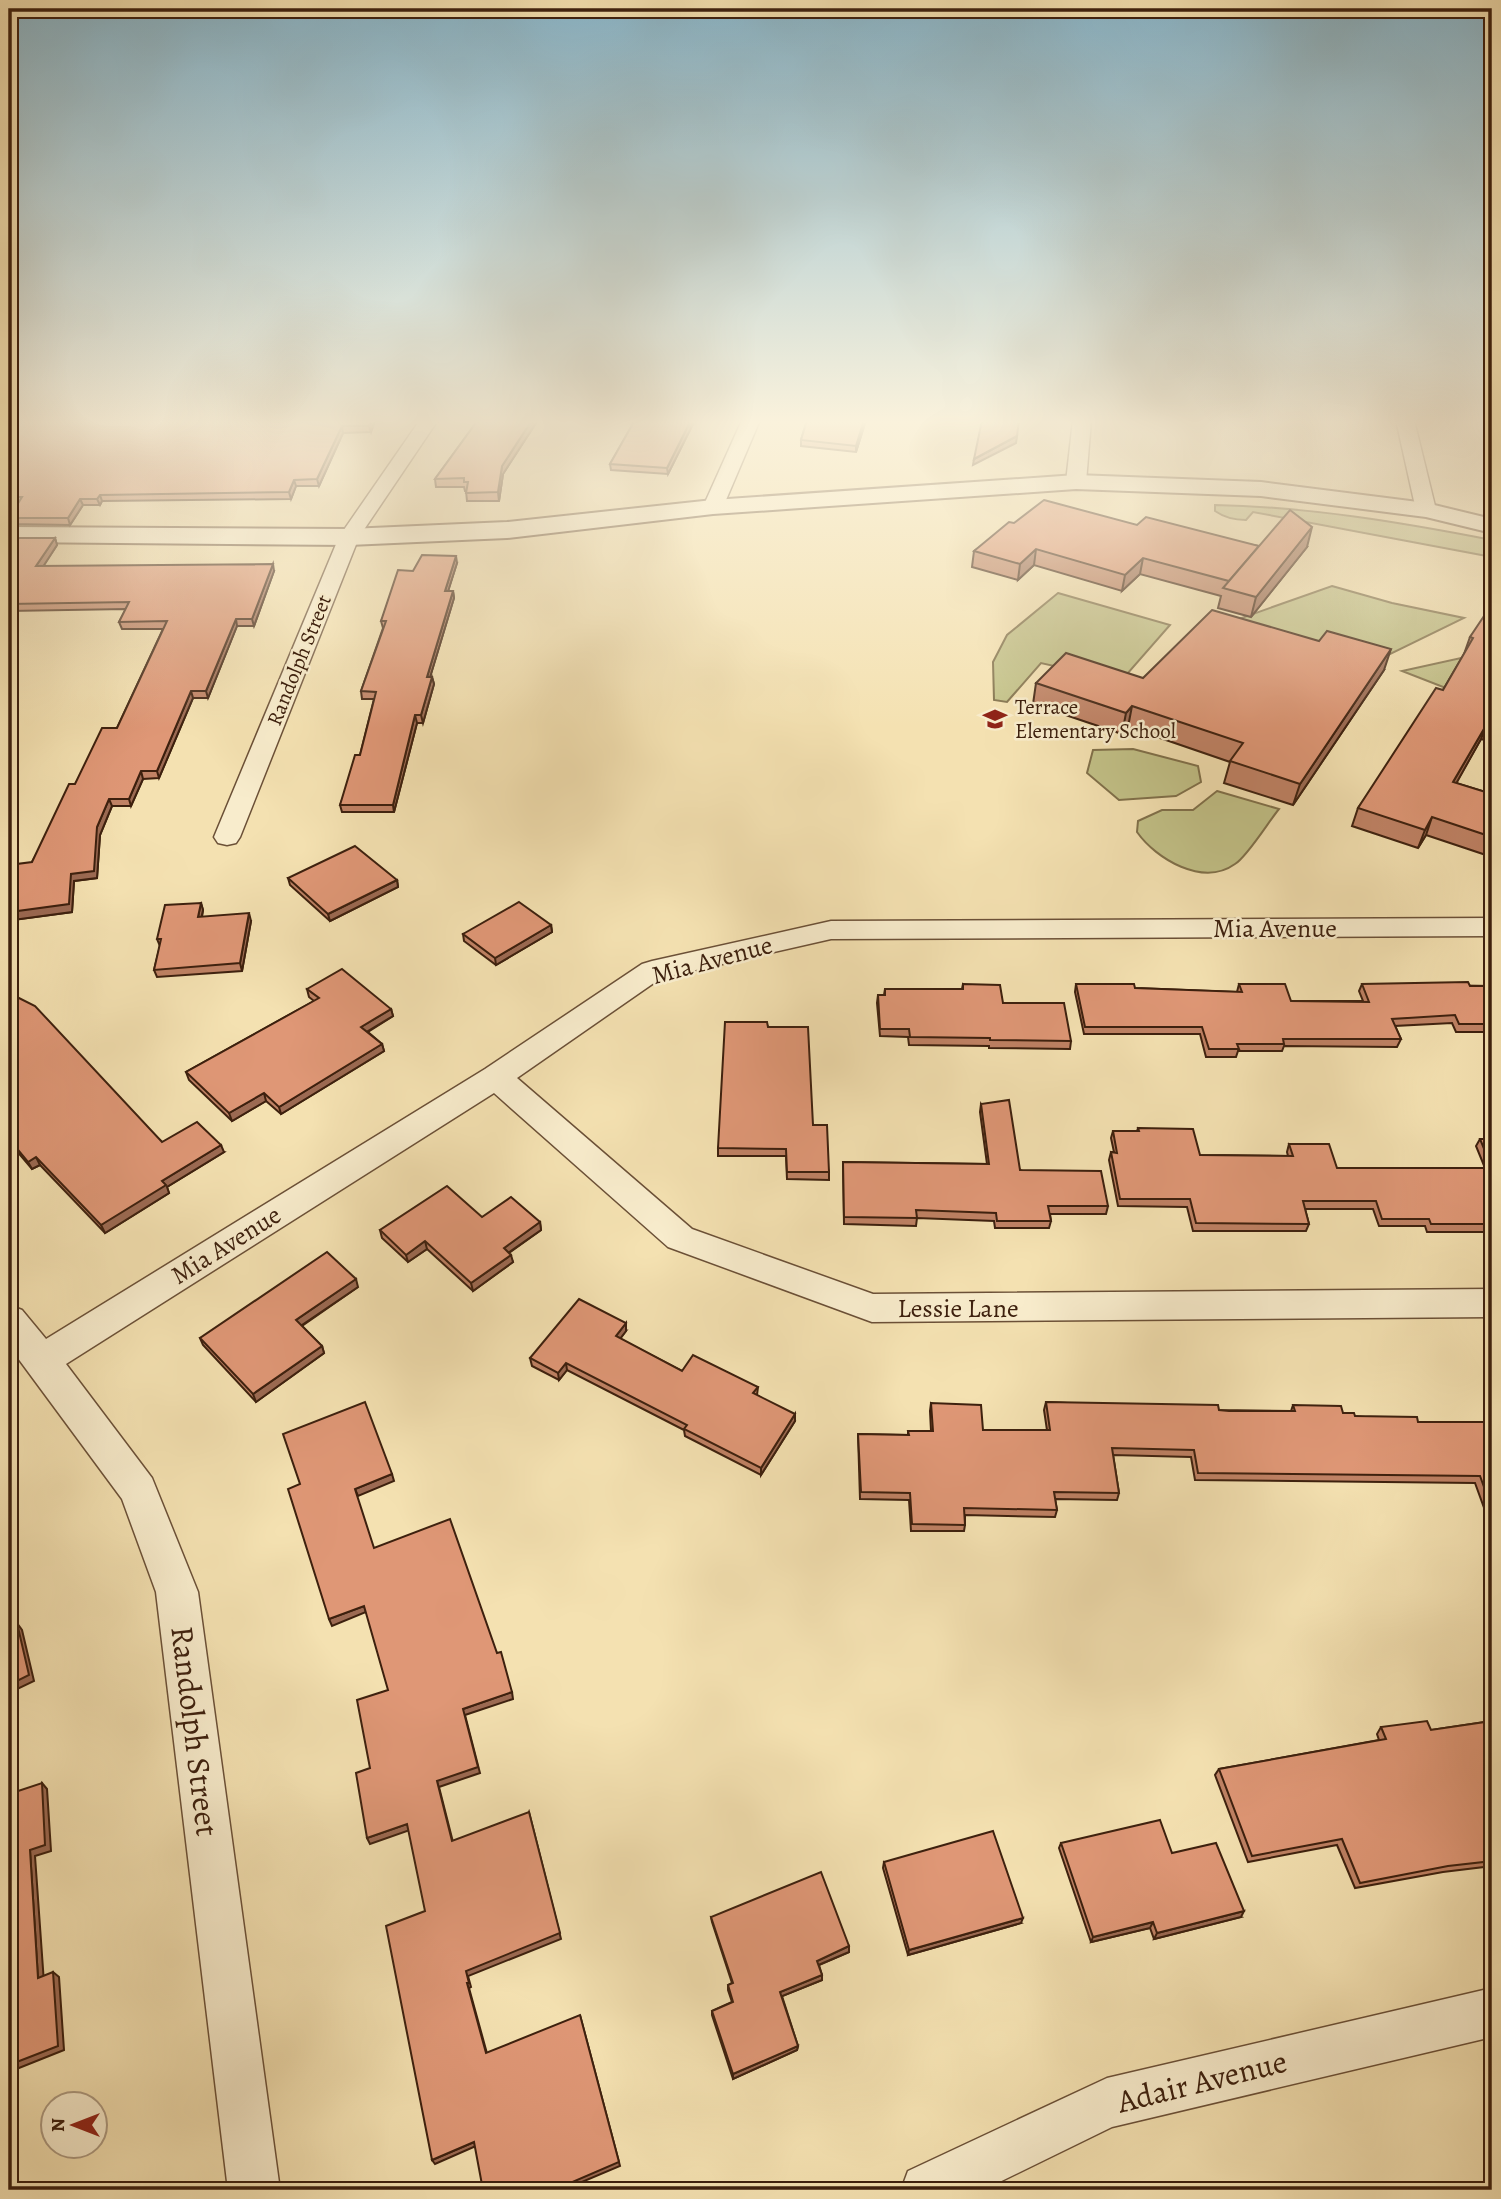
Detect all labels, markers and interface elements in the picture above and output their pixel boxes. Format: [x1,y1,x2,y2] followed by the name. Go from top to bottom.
[260,590,338,730] street label: Randolph Street
[1015,693,1176,745] place label: Terrace Elementary School
[981,705,1009,733] school or university icon: Terrace Elementary School
[1213,911,1337,946] street label: Mia Avenue
[648,927,776,993] street label: Mia Avenue
[164,1197,288,1293] street label: Mia Avenue
[897,1291,1019,1326] street label: Lessie Lane
[160,1623,230,1839] street label: Randolph Street
[1112,2039,1291,2124] street label: Adair Avenue
[38,2090,108,2160] north arrow
[45,2118,71,2132] text: N

